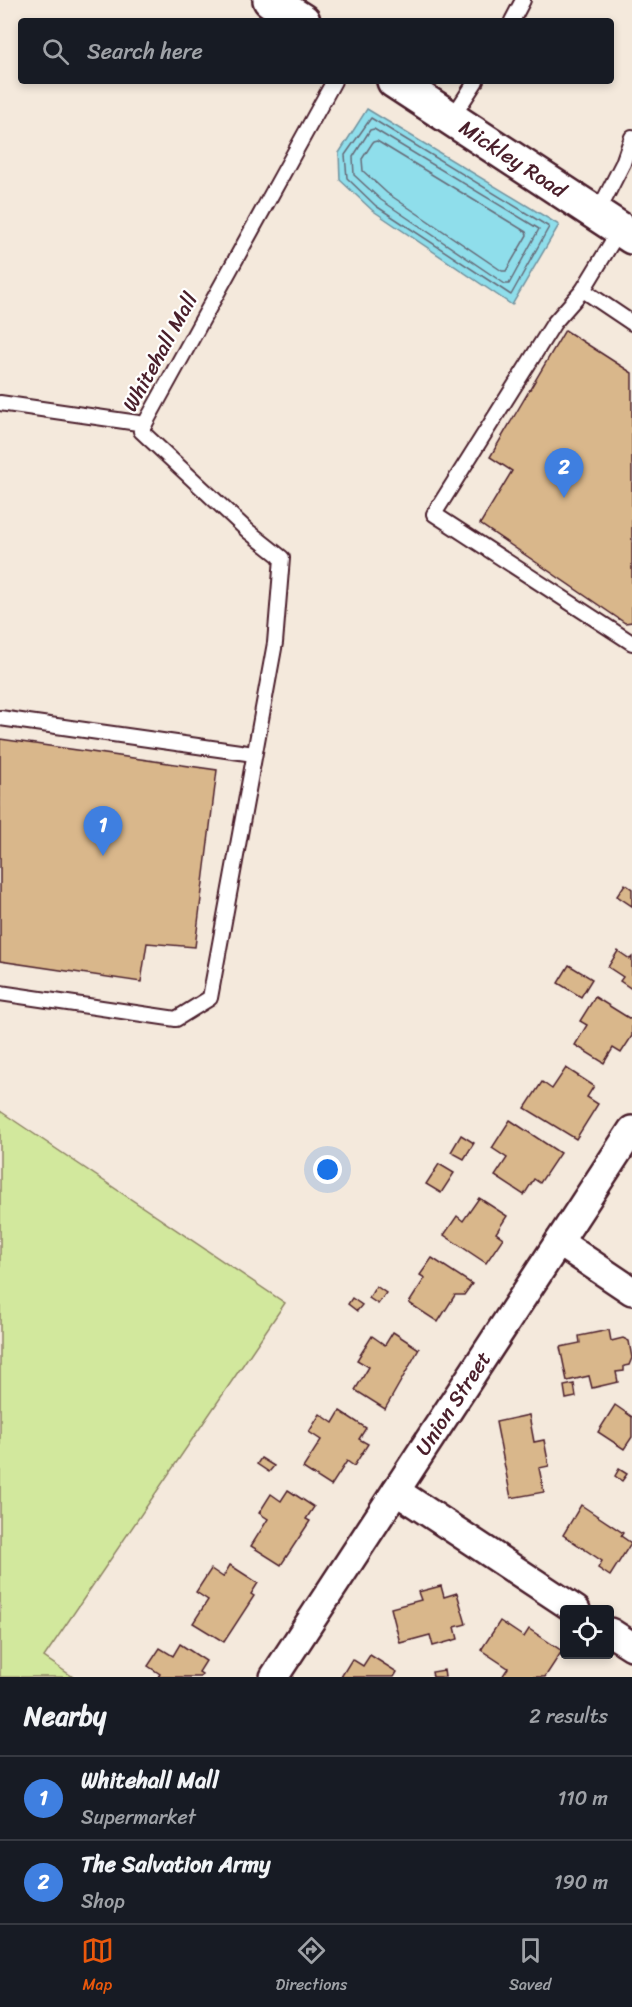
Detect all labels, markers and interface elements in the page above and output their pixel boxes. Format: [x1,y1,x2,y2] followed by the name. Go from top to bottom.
[18,18,614,84] search box
[87,32,203,71] text: Search here
[39,35,72,68] icon: search
[451,109,576,209] street label: Mickley Road
[111,284,209,419] street label: Whitehall Mall
[544,448,584,498] pin: 2
[84,806,122,856] pin: 1
[313,1155,342,1184] your location
[405,1343,502,1464] street label: Union Street
[560,1605,614,1659] map controls
[560,1605,614,1659] button: locate
[24,1693,106,1739] text: Nearby
[529,1699,608,1734] text: 2 results
[81,1761,219,1800] text: Whitehall Mall
[39,1781,48,1816] text: 1
[558,1781,608,1816] text: 110 m
[81,1800,196,1835] text: Supermarket
[81,1845,270,1884] text: The Salvation Army
[38,1865,49,1900] text: 2
[554,1865,608,1900] text: 190 m
[81,1884,125,1919] text: Shop
[81,1934,114,1999] tab: Map
[276,1934,347,1999] tab: Directions
[509,1934,551,1999] tab: Saved

